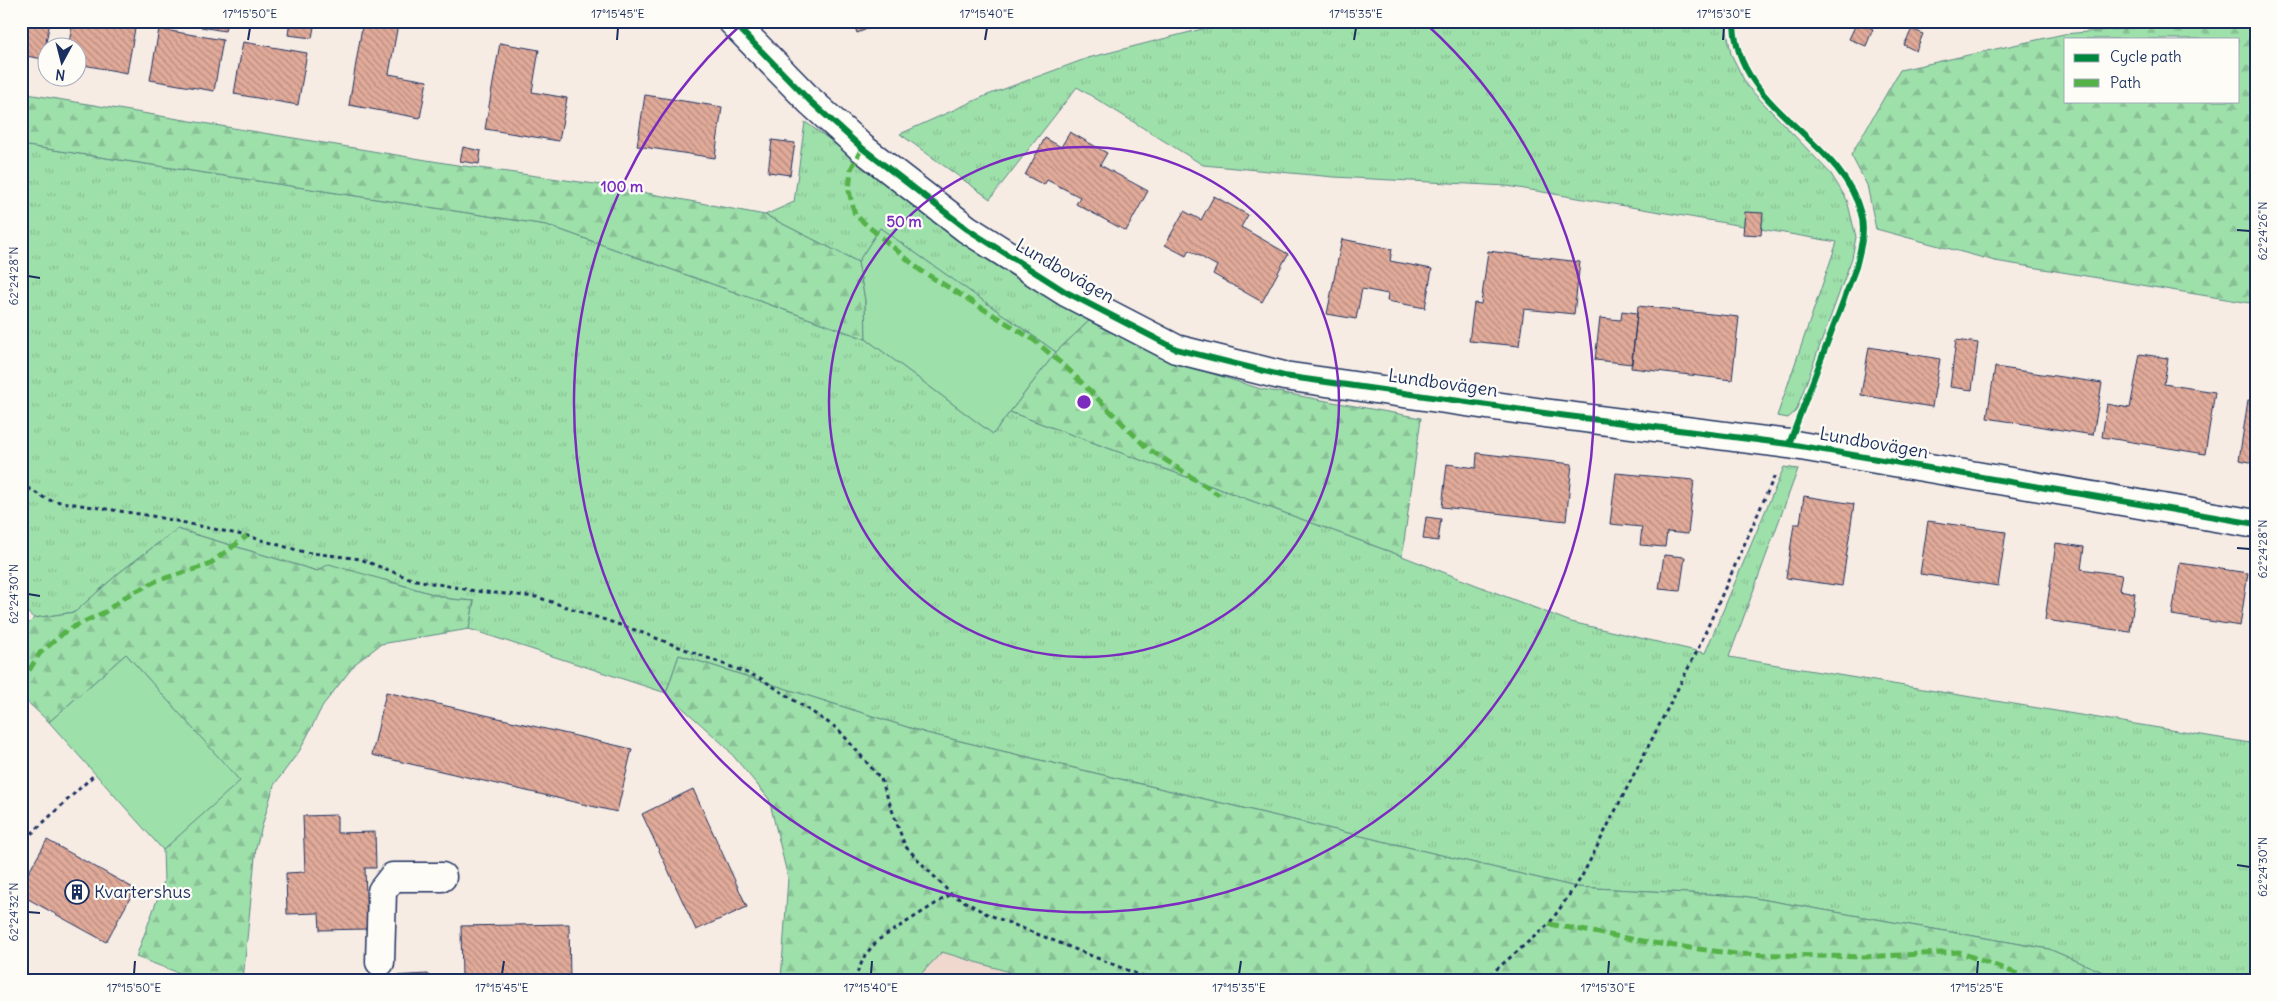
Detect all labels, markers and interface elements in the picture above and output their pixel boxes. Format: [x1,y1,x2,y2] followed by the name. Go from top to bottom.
[223,6,277,21] text: 17°15'50"E
[591,6,645,21] text: 17°15'45"E
[960,6,1014,21] text: 17°15'40"E
[1329,6,1383,21] text: 17°15'35"E
[1697,6,1751,21] text: 17°15'30"E
[38,38,88,88] north arrow
[2064,38,2240,102] legend
[2110,47,2182,66] text: Cycle path
[55,65,66,84] text: N
[2110,73,2141,92] text: Path
[601,177,643,196] text: 100 m
[2255,201,2270,261] text: 62°24'26"N
[886,212,922,231] text: 50 m
[1012,233,1119,308] street label: Lundbovägen
[6,247,21,306] text: 62°24'28"N
[1387,363,1499,402] street label: Lundbovägen
[1075,393,1093,411] centre of rings
[1818,422,1930,463] street label: Lundbovägen
[2255,520,2270,579] text: 62°24'28"N
[6,564,21,624] text: 62°24'30"N
[2255,837,2270,897] text: 62°24'30"N
[64,879,90,905] building icon: Kvartershus
[94,880,191,903] place label: Kvartershus
[6,883,21,941] text: 62°24'32"N
[107,980,161,995] text: 17°15'50"E
[475,980,529,995] text: 17°15'45"E
[844,980,898,995] text: 17°15'40"E
[1212,980,1266,995] text: 17°15'35"E
[1581,980,1635,995] text: 17°15'30"E
[1950,980,2004,995] text: 17°15'25"E

